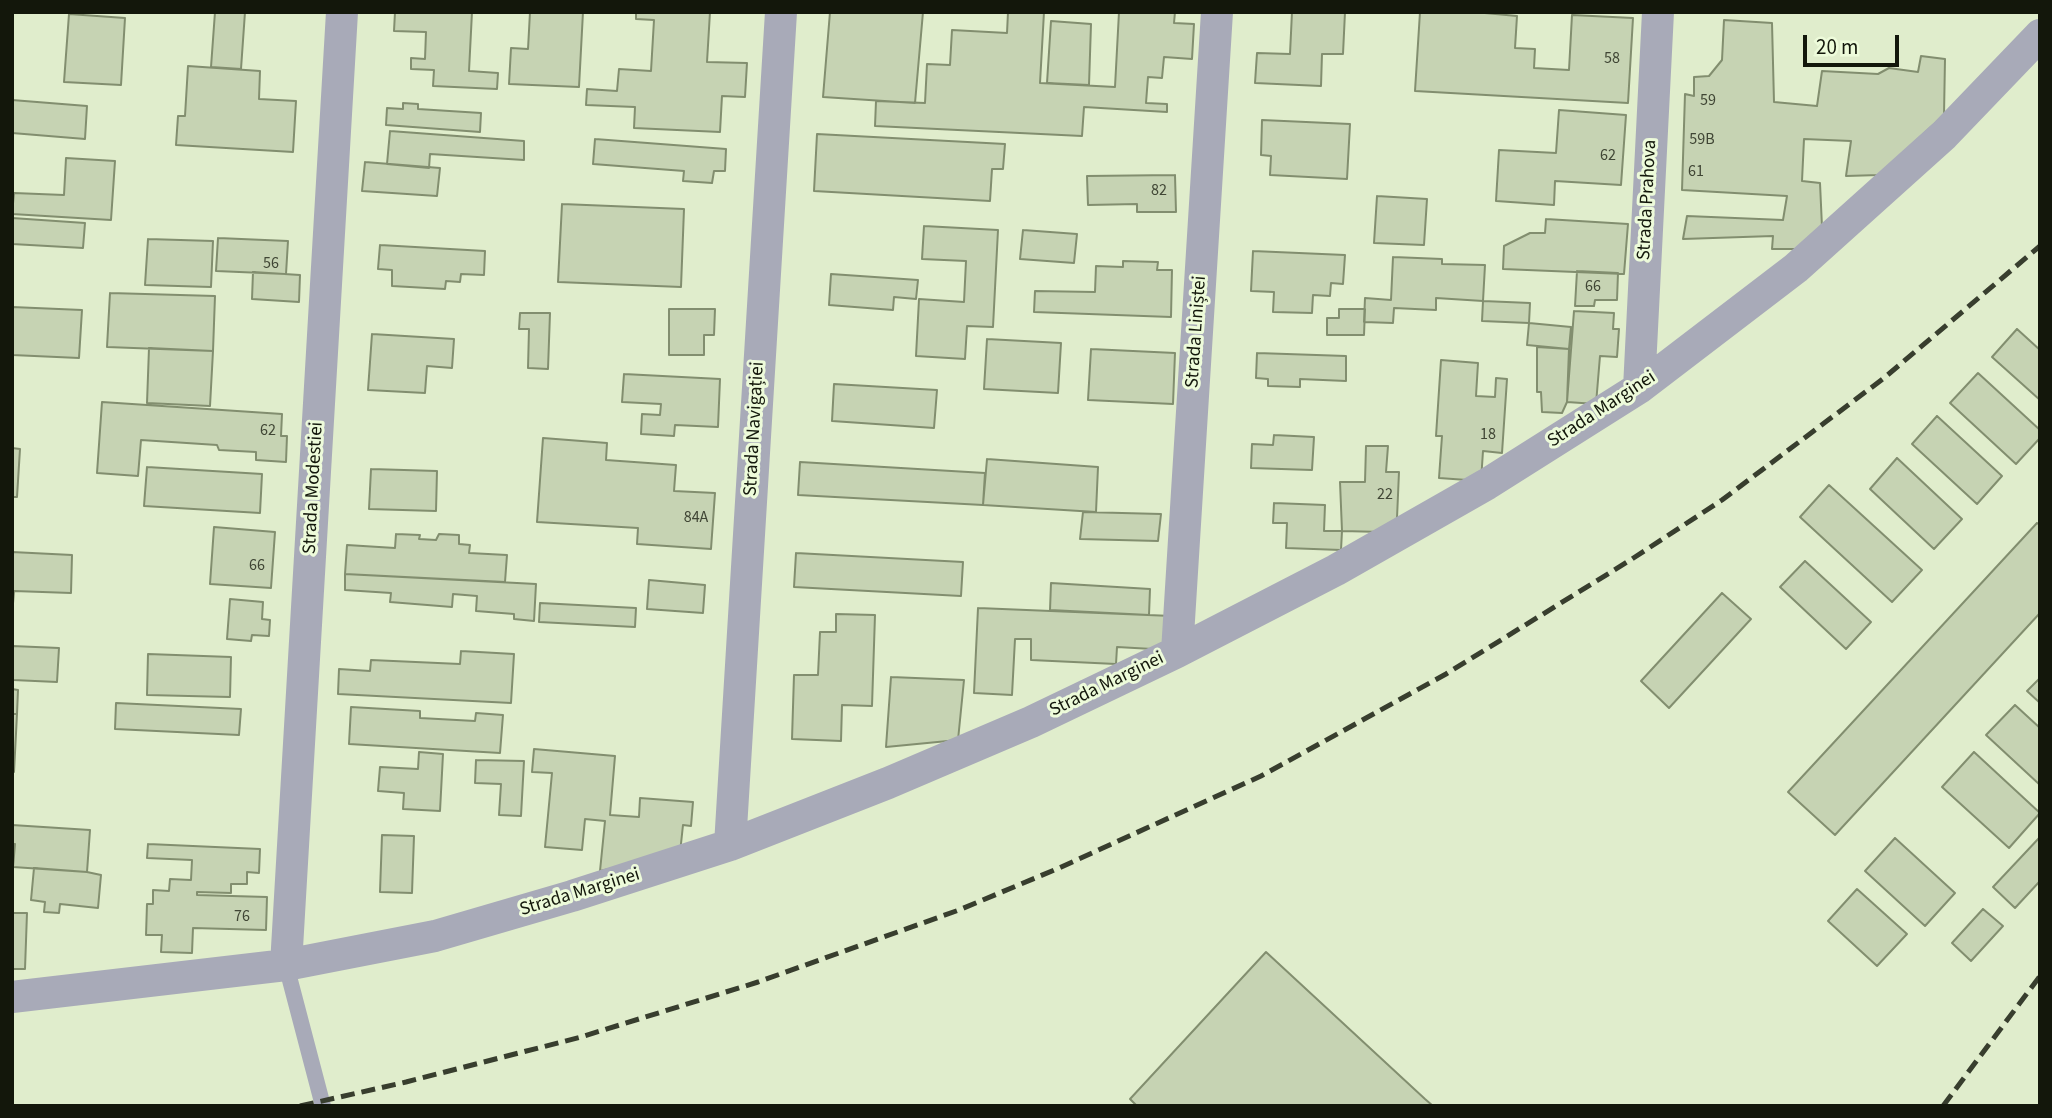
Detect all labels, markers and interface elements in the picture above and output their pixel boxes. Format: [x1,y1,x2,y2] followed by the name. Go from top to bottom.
[1807,21,1903,65] scale bar
[1816,32,1858,62] text: 20 m
[1604,49,1620,69] house number: 58
[1700,91,1716,111] house number: 59
[1689,130,1715,150] house number: 59B
[1633,139,1663,261] street label: Strada Prahova
[1600,146,1616,166] house number: 62
[1688,162,1704,182] house number: 61
[1151,181,1167,201] house number: 82
[263,254,279,274] house number: 56
[1182,275,1212,389] street label: Strada Liniștei
[1585,277,1601,297] house number: 66
[740,361,770,497] street label: Strada Navigației
[1544,367,1660,453] street label: Strada Marginei
[260,421,276,441] house number: 62
[299,421,329,555] street label: Strada Modestiei
[1480,425,1496,445] house number: 18
[1377,485,1393,505] house number: 22
[684,508,708,528] house number: 84A
[249,556,265,576] house number: 66
[1046,648,1168,722] street label: Strada Marginei
[517,864,643,922] street label: Strada Marginei
[234,907,250,927] house number: 76

